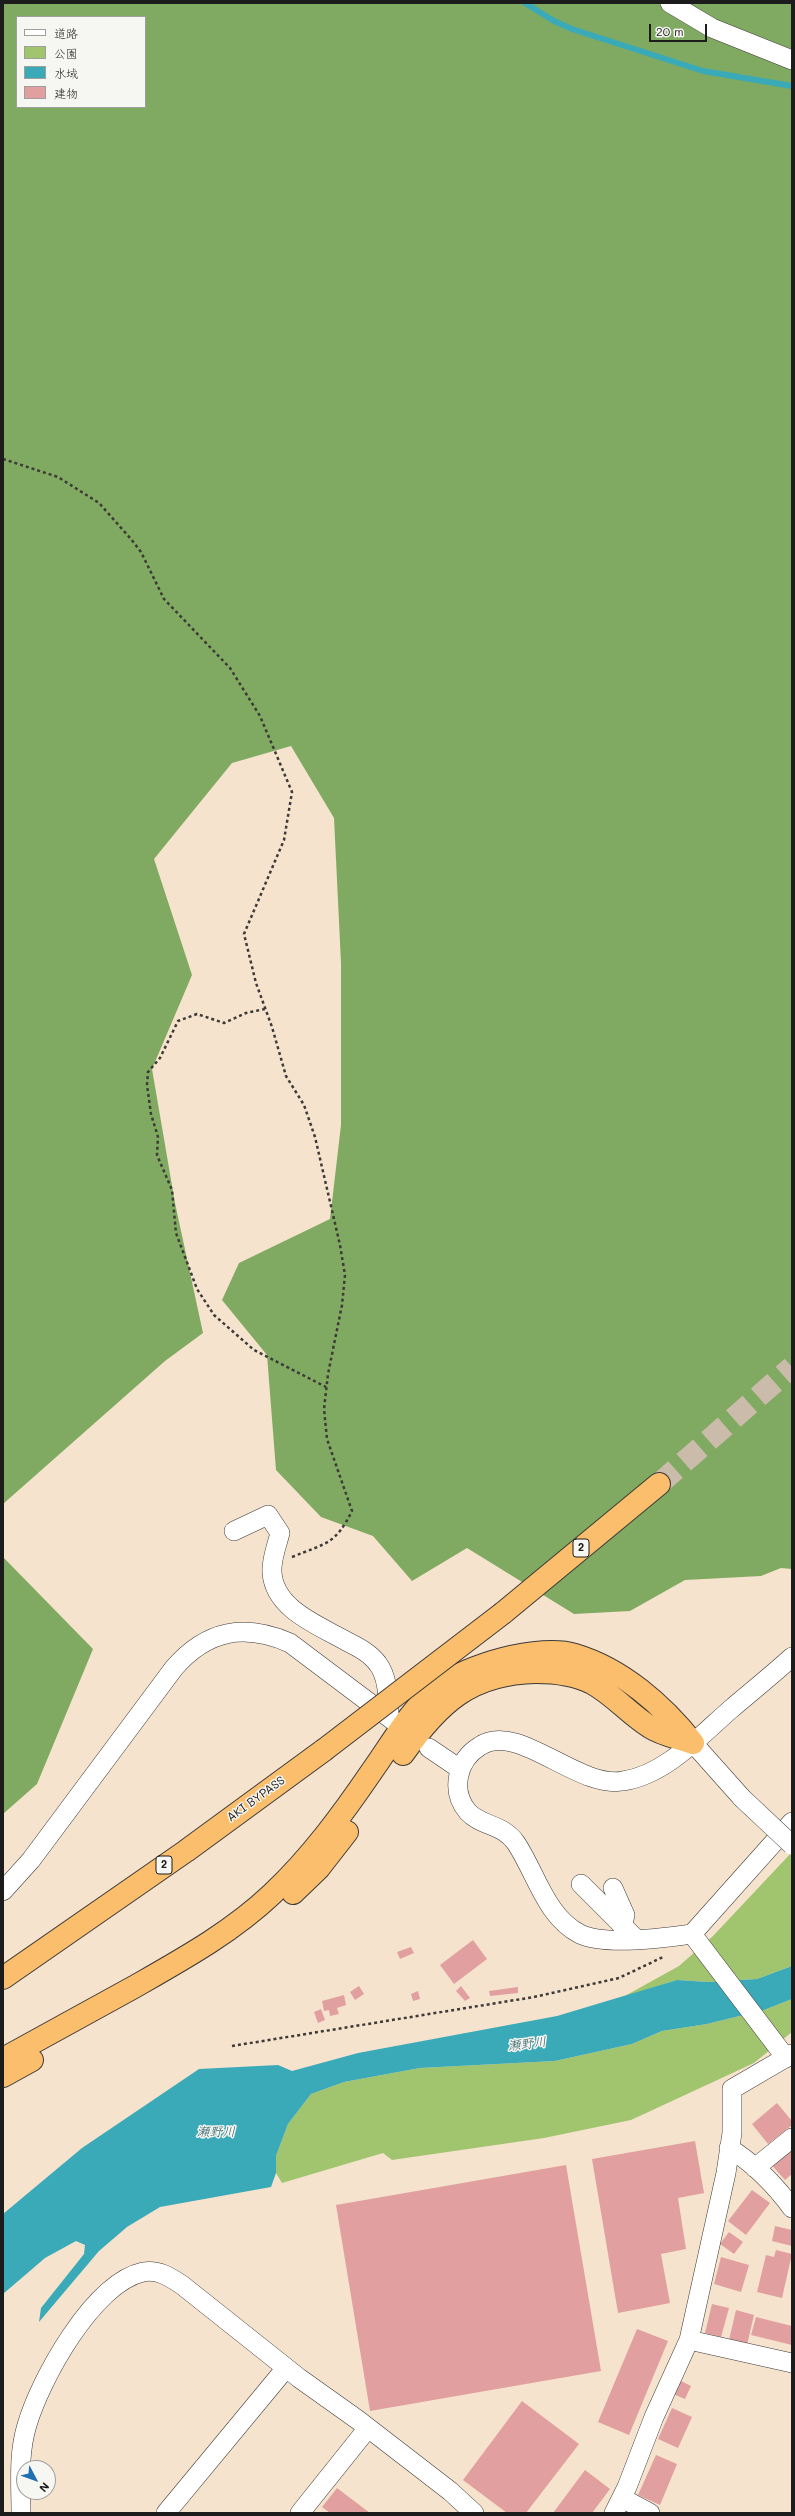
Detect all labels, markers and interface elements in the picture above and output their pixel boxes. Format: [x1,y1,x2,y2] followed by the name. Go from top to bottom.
[16,16,146,108] legend
[651,16,709,42] scale bar
[656,23,684,39] text: 20 m
[54,25,78,41] text: 道路
[54,45,78,61] text: 公園
[54,65,78,81] text: 水域
[54,85,78,101] text: 建物
[573,1539,589,1557] road number: 2
[224,1773,288,1825] street label: AKI BYPASS
[156,1856,172,1874] road number: 2
[507,2034,547,2054] water label: 瀬野川
[197,2124,235,2140] water label: 瀬野川
[16,2460,56,2500] north arrow
[36,2479,53,2496] text: N

